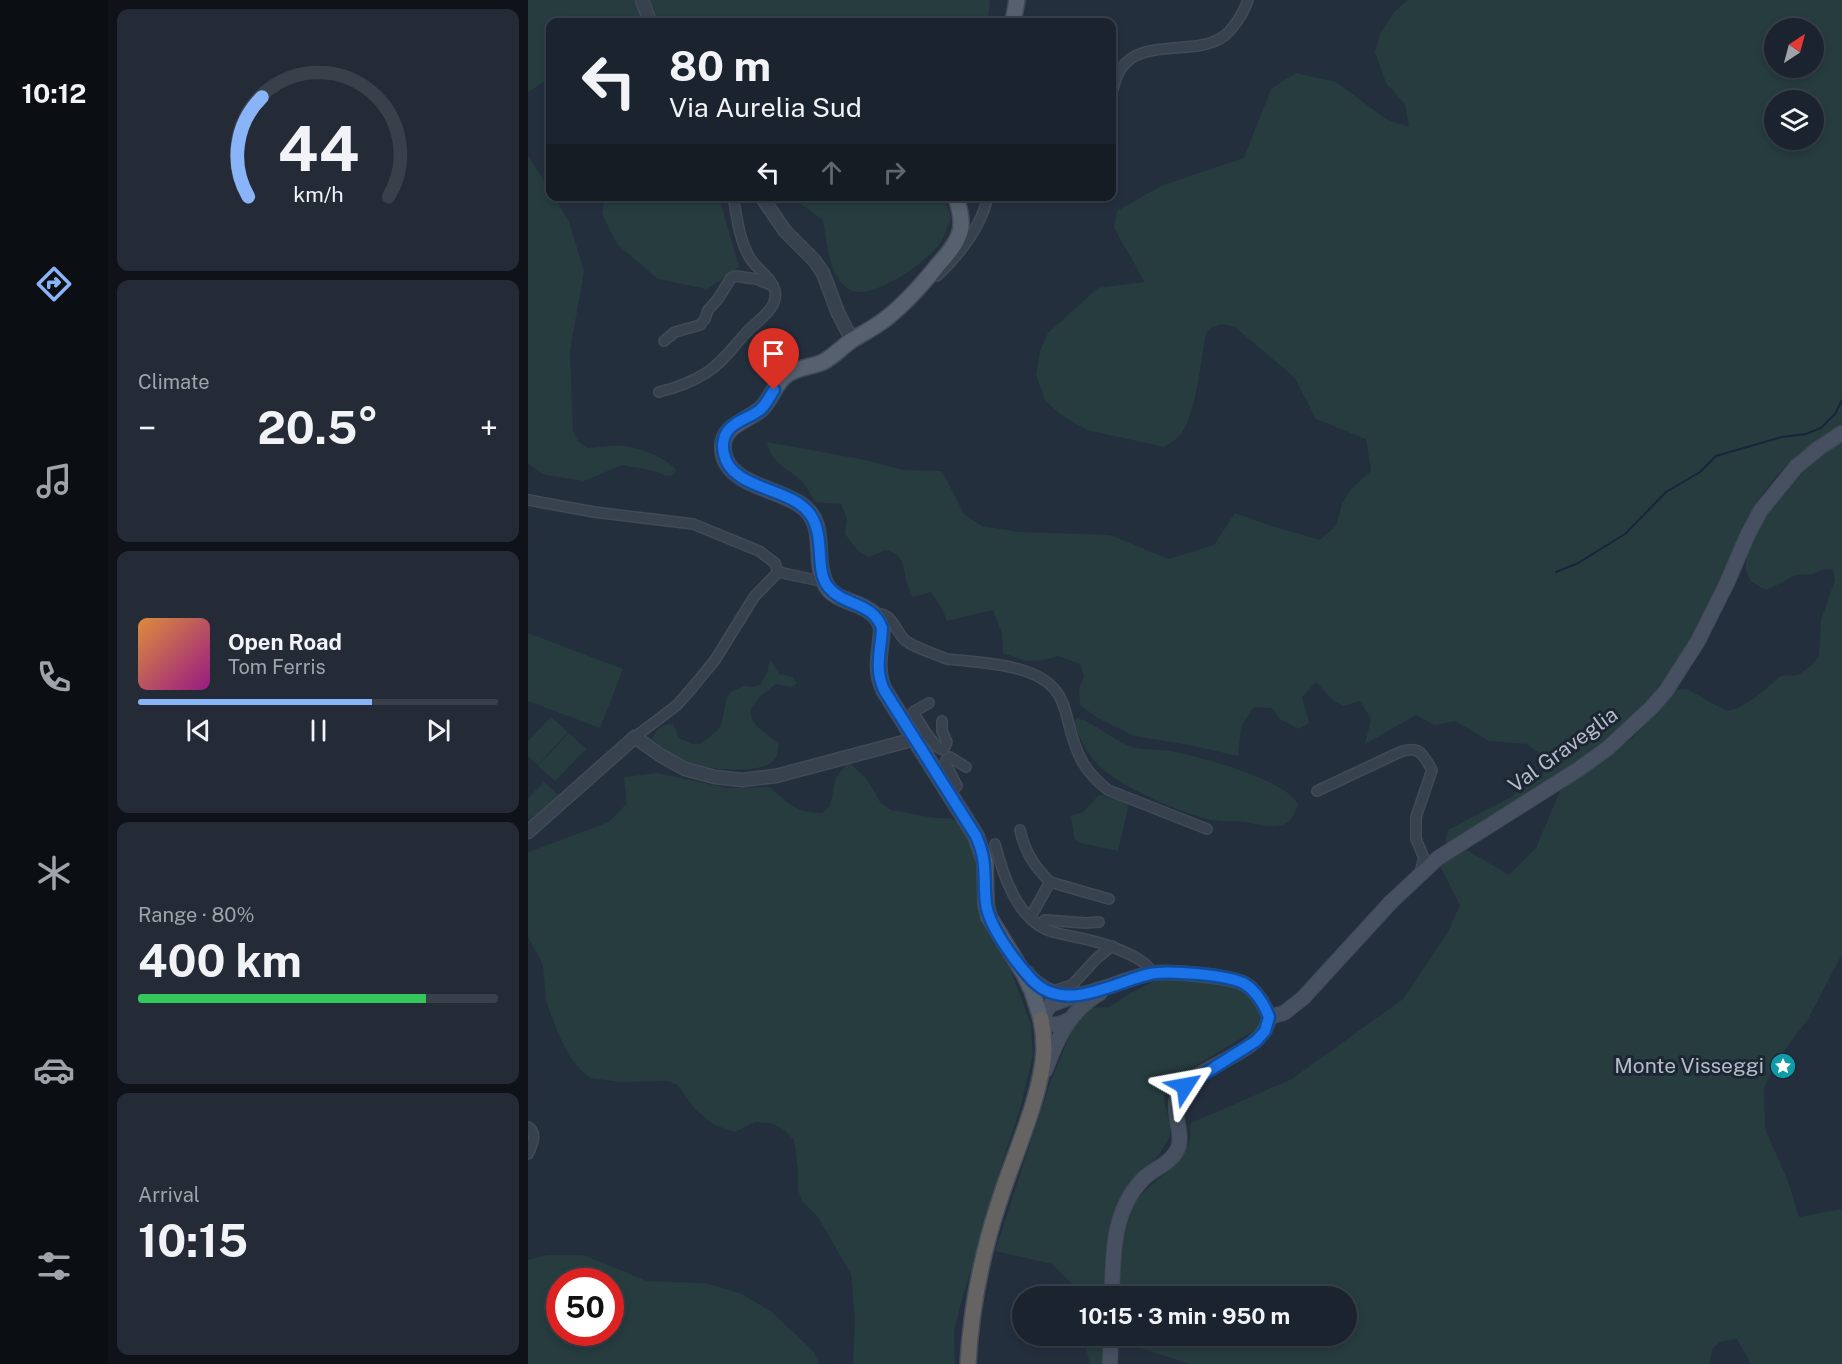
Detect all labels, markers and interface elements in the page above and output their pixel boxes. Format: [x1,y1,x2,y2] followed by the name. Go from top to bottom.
[1764,18,1824,78] north arrow
[1764,18,1824,150] map controls
[669,41,771,90] text: 80 m
[570,42,648,120] icon: left
[22,77,86,109] text: 10:12
[1764,90,1824,150] button: layers
[669,91,862,123] text: Via Aurelia Sud
[277,112,359,185] text: 44
[752,156,785,189] icon: left
[815,156,848,189] icon: ahead
[878,156,911,189] icon: right
[293,182,343,207] text: km/h
[33,263,75,305] icon: directions
[748,328,799,390] pin
[757,337,790,370] icon: arrive
[138,370,210,394] text: Climate
[257,401,379,454] text: 20.5°
[138,409,156,447] text: −
[480,409,498,447] text: +
[33,460,75,502] icon: music
[228,629,342,655] text: Open Road
[228,655,326,679] text: Tom Ferris
[33,656,75,698] icon: phone
[1503,702,1622,798] street label: Val Graveglia
[182,714,215,747] icon: previous
[302,714,335,747] icon: pause
[422,714,455,747] icon: next
[33,852,75,894] icon: climate
[138,903,255,927] text: Range · 80%
[138,934,302,987] text: 400 km
[33,1049,75,1091] icon: car
[1768,1051,1798,1081] place icon: Monte Visseggi
[1614,1053,1764,1078] place label: Monte Visseggi
[1153,1054,1217,1118] position arrow
[138,1183,200,1207] text: Arrival
[138,1214,248,1267] text: 10:15
[33,1245,75,1287] icon: filters
[546,1268,624,1346] speed limit sign: 50
[1079,1303,1290,1329] text: 10:15 · 3 min · 950 m

